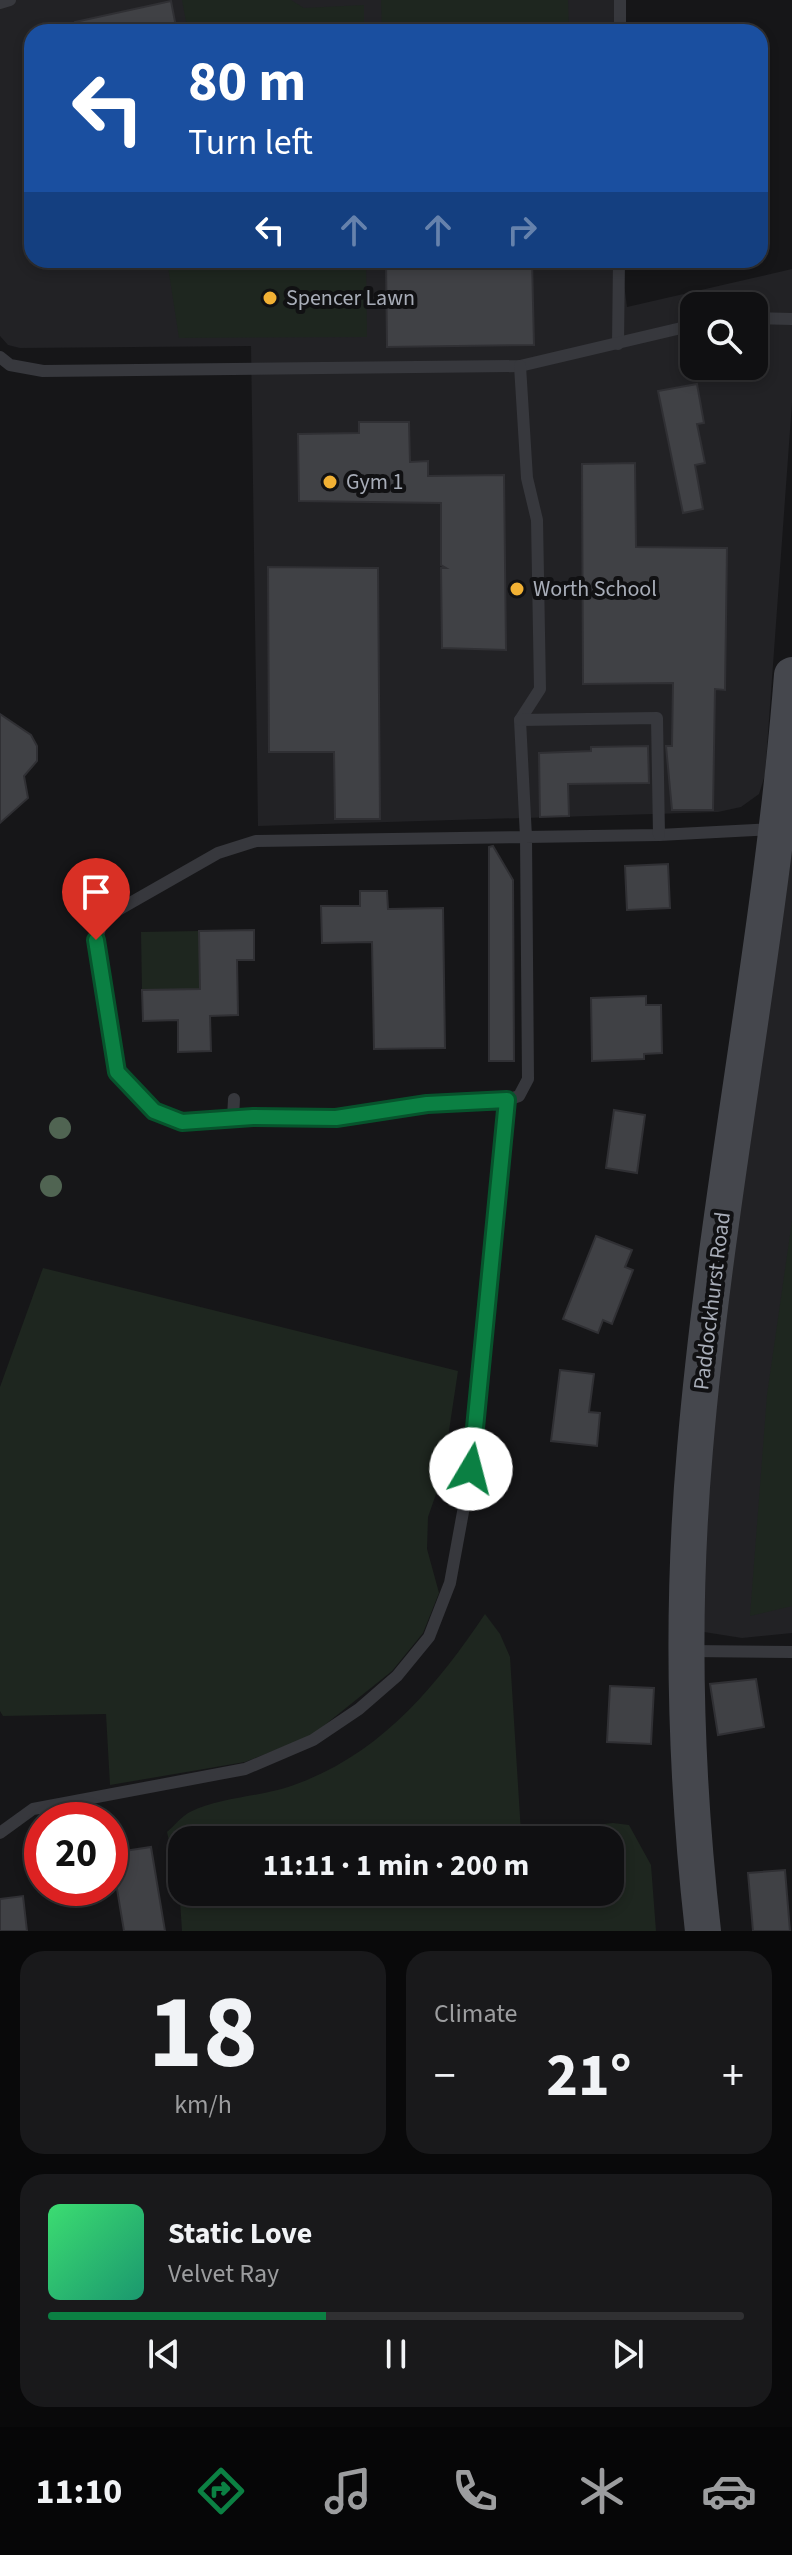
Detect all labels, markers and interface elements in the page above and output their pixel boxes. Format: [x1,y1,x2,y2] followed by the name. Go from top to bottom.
[188,43,306,122] text: 80 m
[56,56,160,160] icon: left
[188,117,313,168] text: Turn left
[248,208,292,252] icon: left
[332,208,376,252] icon: ahead
[416,208,460,252] icon: ahead
[500,208,544,252] icon: right
[286,282,415,314] place label: Spencer Lawn
[261,289,279,307] marker: Spencer Lawn
[680,292,768,380] map controls
[680,292,768,380] button: search
[346,466,403,498] place label: Gym 1
[321,473,339,491] marker: Gym 1
[533,573,657,605] place label: Worth School
[508,580,526,598] marker: Worth School
[62,858,130,940] pin
[74,870,118,914] icon: arrive
[685,1210,739,1392] street label: Paddockhurst Road
[429,1427,513,1511] position arrow
[24,1802,128,1906] speed limit sign: 20
[263,1844,529,1887] text: 11:11 · 1 min · 200 m
[148,1960,258,2108] text: 18
[434,1995,518,2032] text: Climate
[546,2034,632,2119] text: 21°
[434,2045,456,2108] text: −
[722,2045,744,2108] text: +
[174,2086,232,2123] text: km/h
[168,2212,312,2255] text: Static Love
[168,2255,279,2292] text: Velvet Ray
[142,2332,186,2376] icon: previous
[374,2332,418,2376] icon: pause
[606,2332,650,2376] icon: next
[193,2463,249,2519] icon: directions
[320,2463,376,2519] icon: music
[447,2463,503,2519] icon: phone
[574,2463,630,2519] icon: climate
[701,2463,757,2519] icon: car
[35,2466,122,2517] text: 11:10

